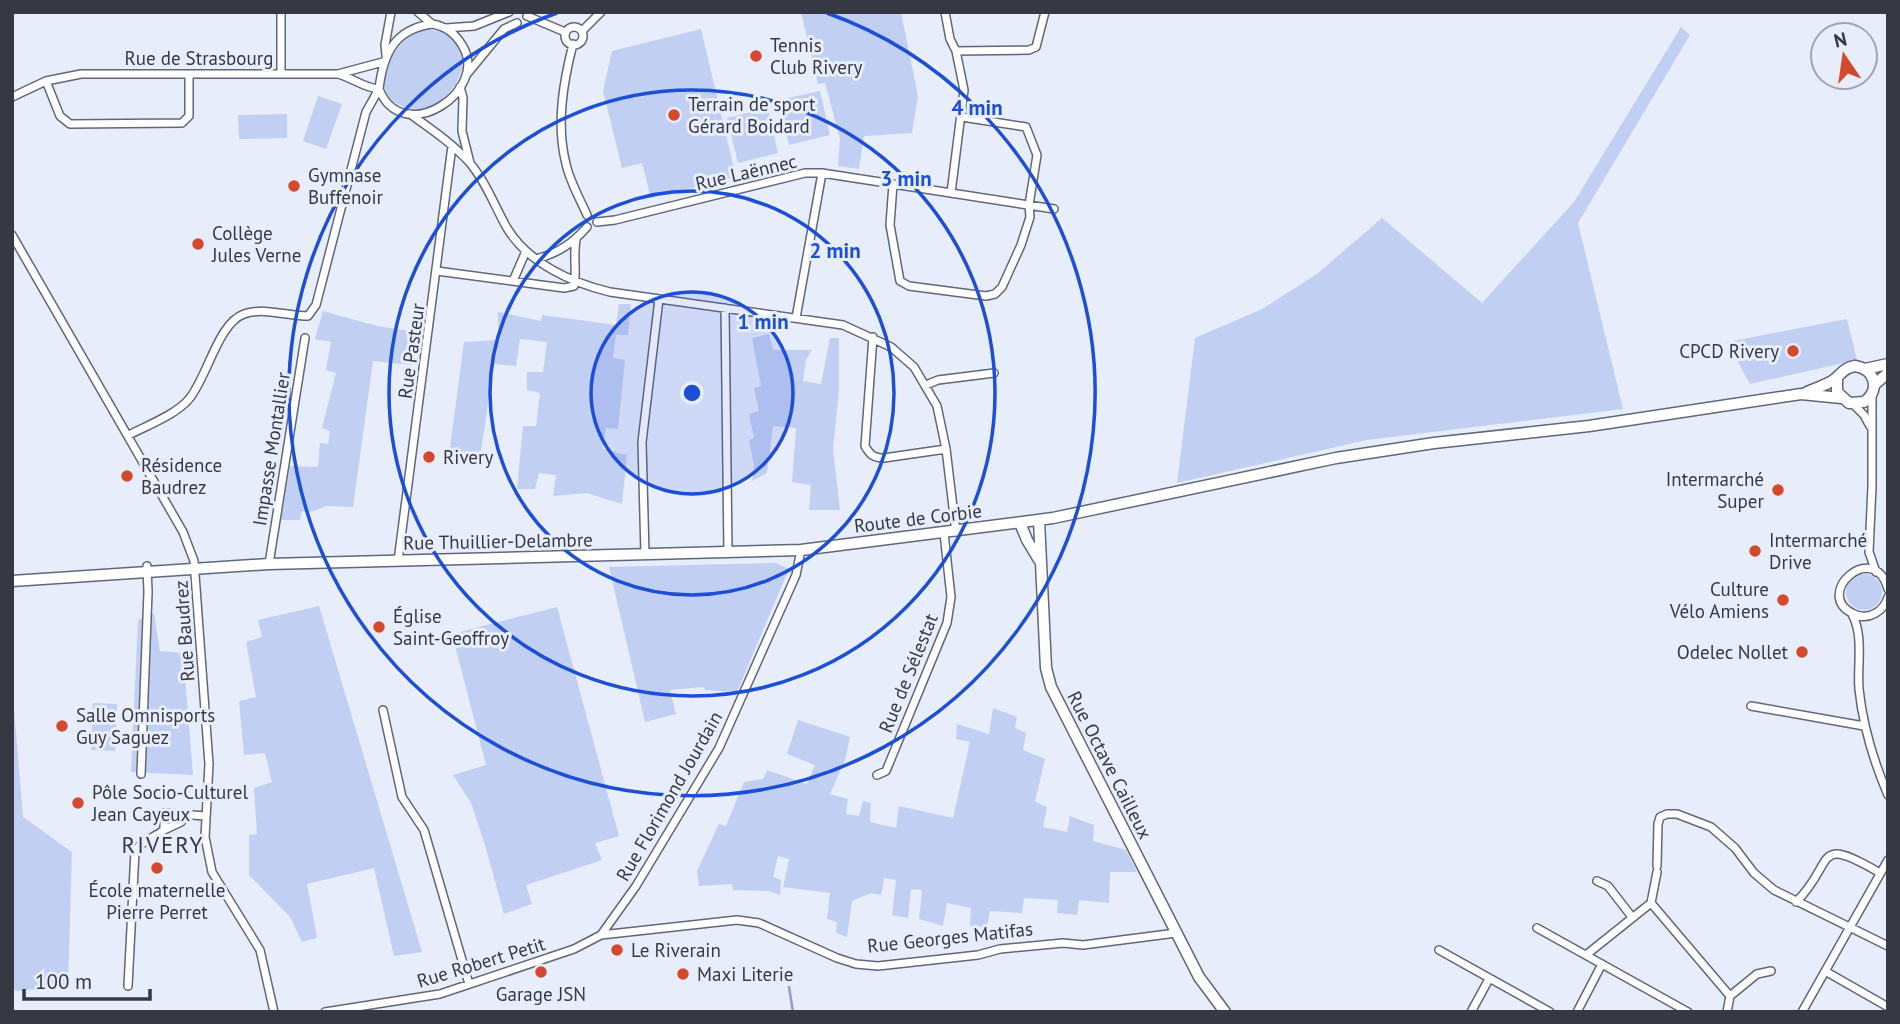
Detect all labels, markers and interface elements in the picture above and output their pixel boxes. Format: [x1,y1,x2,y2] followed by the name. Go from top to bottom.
[1809,21,1879,91] north arrow
[1831,26,1849,53] text: N
[770,33,862,79] place label: Tennis Club Rivery
[125,46,273,70] street label: Rue de Strasbourg
[748,48,764,64] marker: Tennis Club Rivery
[688,92,816,138] place label: Terrain de sport Gérard Boidard
[951,94,1003,121] text: 4 min
[666,107,682,123] marker: Terrain de sport Gérard Boidard
[693,149,799,195] street label: Rue Laënnec
[308,163,384,209] place label: Gymnase Buffenoir
[880,165,932,192] text: 3 min
[286,178,302,194] marker: Gymnase Buffenoir
[211,221,301,267] place label: Collège Jules Verne
[190,236,206,252] marker: Collège Jules Verne
[809,237,861,264] text: 2 min
[392,301,430,400] street label: Rue Pasteur
[737,308,789,335] text: 1 min
[1679,339,1779,363] place label: CPCD Rivery
[1785,343,1801,359] marker: CPCD Rivery
[247,370,295,528] street label: Impasse Montallier
[680,381,704,405] centre of rings
[443,445,493,469] place label: Rivery
[421,449,437,465] marker: Rivery
[141,453,222,499] place label: Résidence Baudrez
[1666,467,1765,513] place label: Intermarché Super
[119,468,135,484] marker: Résidence Baudrez
[1770,482,1786,498] marker: Intermarché Super
[853,498,983,538] street label: Route de Corbie
[403,527,593,555] street label: Rue Thuillier-Delambre
[1769,528,1867,574] place label: Intermarché Drive
[1747,543,1763,559] marker: Intermarché Drive
[1669,577,1769,623] place label: Culture Vélo Amiens
[168,580,200,682] street label: Rue Baudrez
[1775,592,1791,608] marker: Culture Vélo Amiens
[393,604,509,650] place label: Église Saint-Geoffroy
[873,609,943,736] street label: Rue de Sélestat
[371,619,387,635] marker: Église Saint-Geoffroy
[1677,640,1789,664] place label: Odelec Nollet
[1794,644,1810,660] marker: Odelec Nollet
[1062,687,1158,843] street label: Rue Octave Cailleux
[76,703,215,749] place label: Salle Omnisports Guy Saguez
[611,707,727,885] street label: Rue Florimond Jourdain
[54,718,70,734] marker: Salle Omnisports Guy Saguez
[91,780,248,826] place label: Pôle Socio-Culturel Jean Cayeux
[70,795,86,811] marker: Pôle Socio-Culturel Jean Cayeux
[122,830,204,859] district label: RIVERY
[149,860,165,876] marker: École maternelle Pierre Perret
[89,878,225,924] place label: École maternelle Pierre Perret
[866,916,1034,958] street label: Rue Georges Matifas
[414,931,548,993] street label: Rue Robert Petit
[631,938,721,962] place label: Le Riverain
[609,942,625,958] marker: Le Riverain
[24,958,150,1002] scale bar
[697,962,793,986] place label: Maxi Literie
[533,964,549,980] marker: Garage JSN
[675,966,691,982] marker: Maxi Literie
[35,968,92,995] text: 100 m
[496,982,586,1006] place label: Garage JSN

